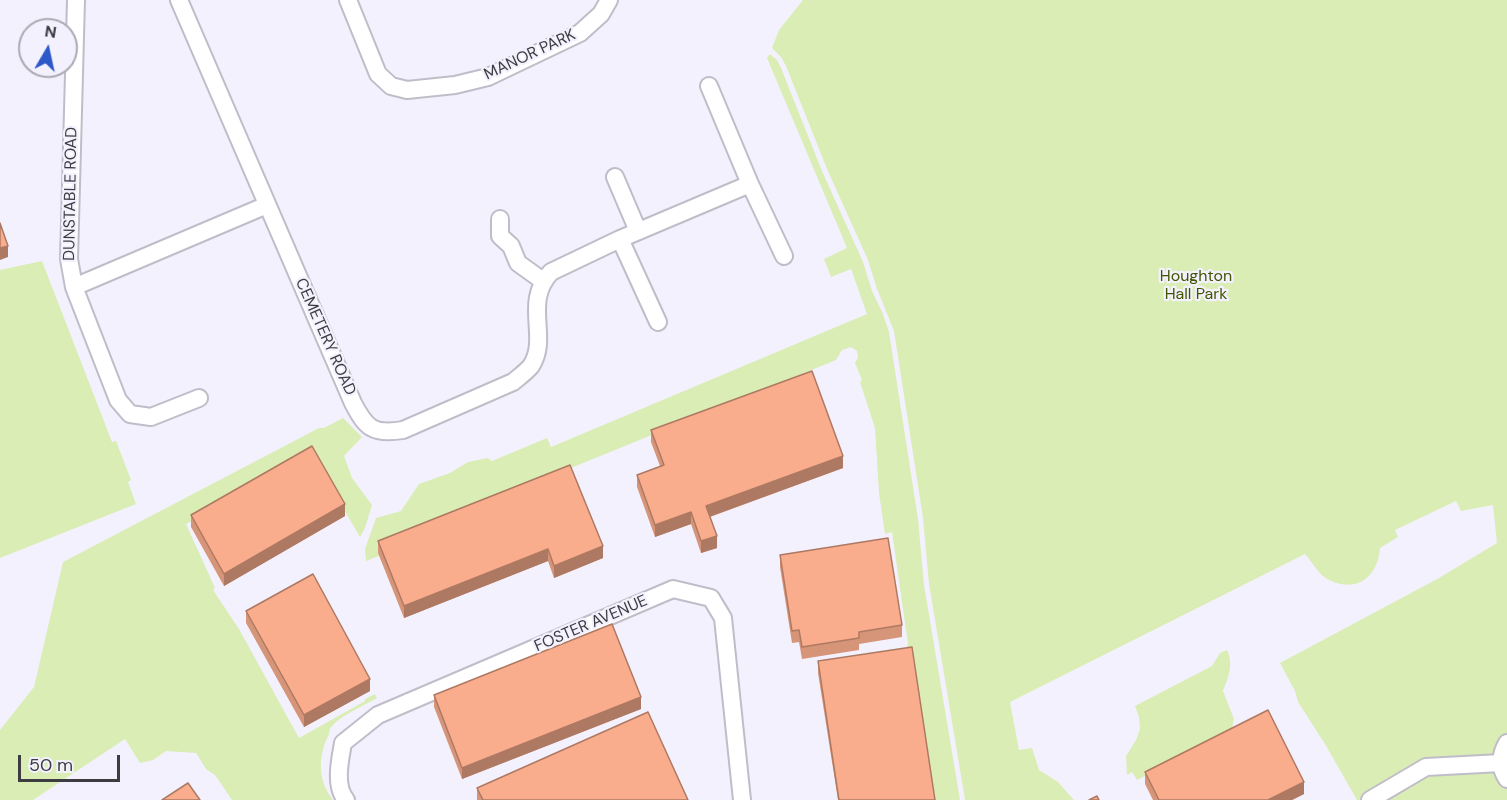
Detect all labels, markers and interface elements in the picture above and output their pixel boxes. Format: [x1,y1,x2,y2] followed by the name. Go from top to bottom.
[18,18,78,78] north arrow
[43,20,58,43] text: N
[481,25,579,85] street label: MANOR PARK
[60,127,82,261] street label: DUNSTABLE ROAD
[1160,267,1232,305] park label: Houghton Hall Park
[291,275,359,399] street label: CEMETERY ROAD
[532,592,650,656] street label: FOSTER AVENUE
[21,743,123,781] scale bar
[29,753,73,777] text: 50 m

